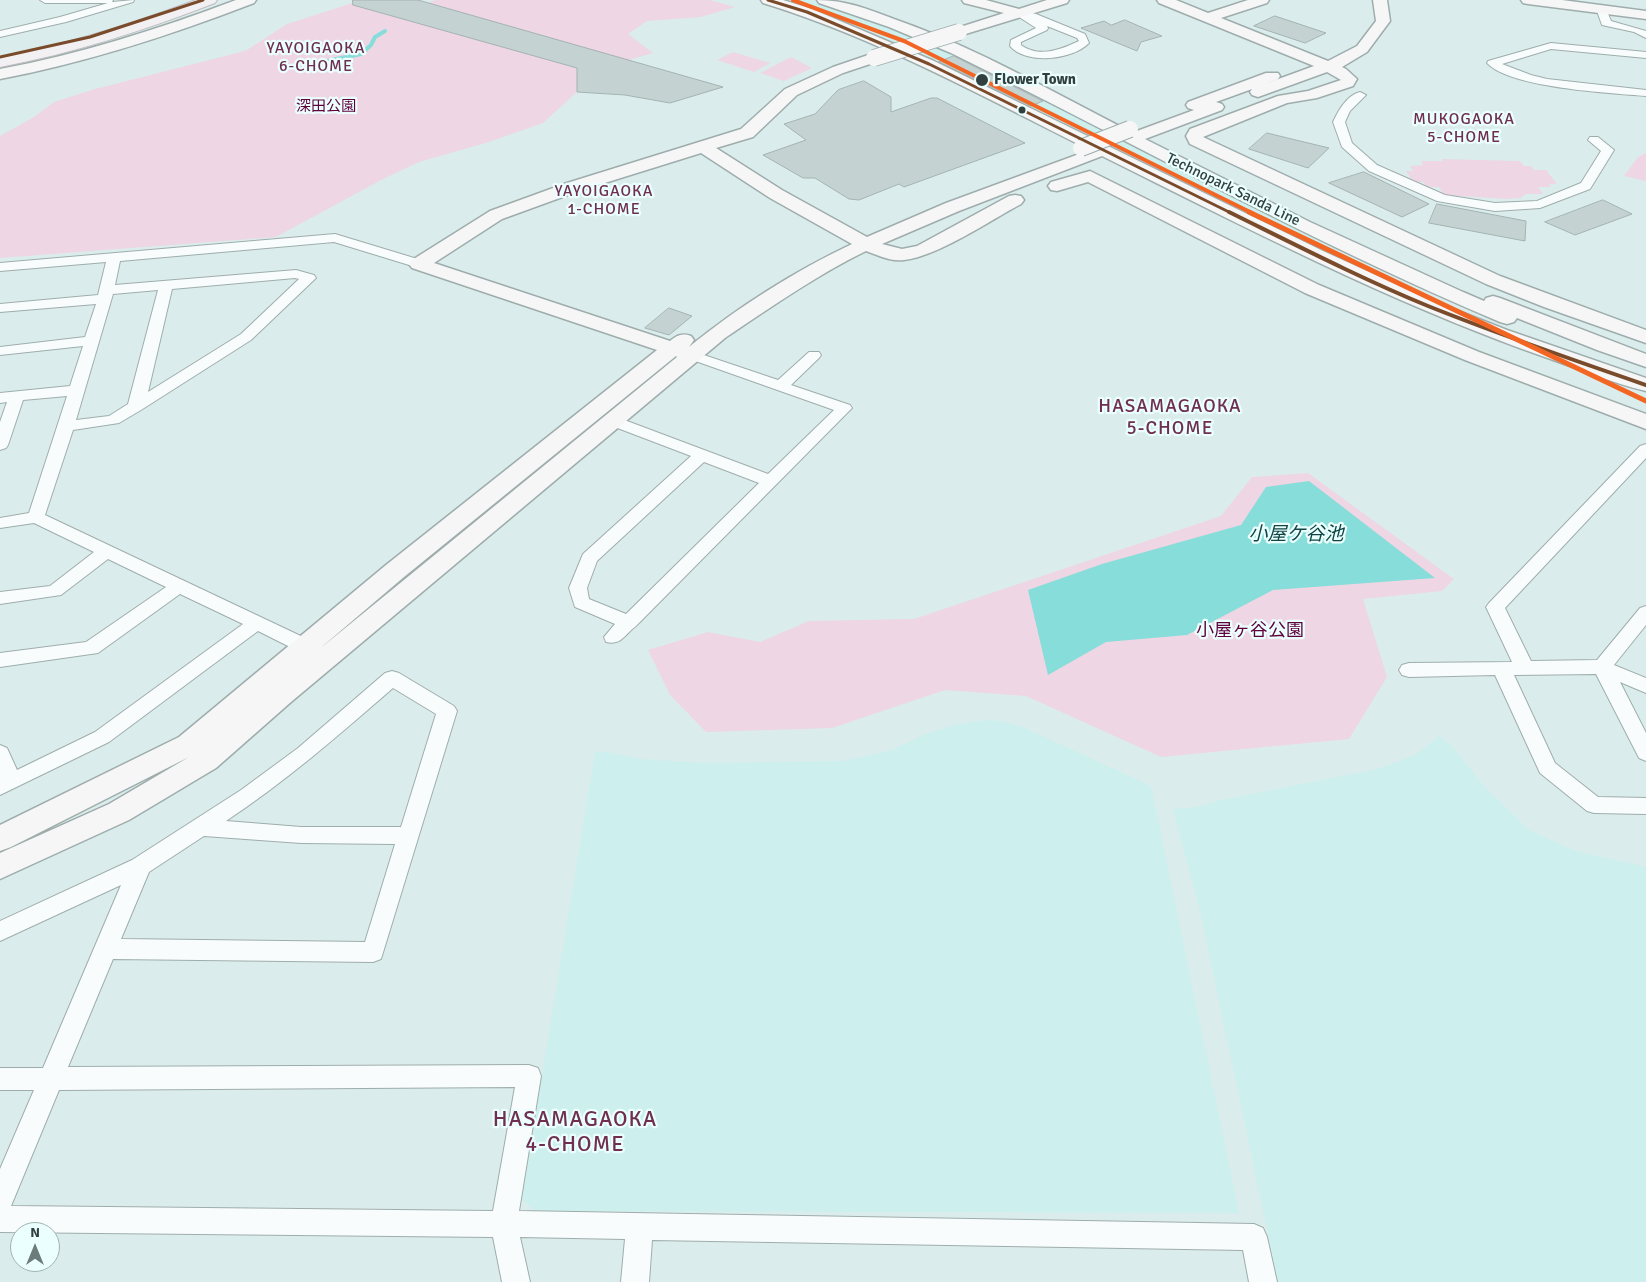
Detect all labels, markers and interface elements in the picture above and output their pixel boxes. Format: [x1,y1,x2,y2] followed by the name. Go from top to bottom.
[265,39,367,77] district label: YAYOIGAOKA 6-CHOME
[994,71,1076,89] place label: Flower Town
[974,72,990,88] marker: Flower Town
[296,98,356,116] park label: 深田公園
[1017,105,1027,115] unlabelled marker
[1412,110,1516,148] district label: MUKOGAOKA 5-CHOME
[1163,150,1303,230] street label: Technopark Sanda Line
[553,182,655,220] district label: YAYOIGAOKA 1-CHOME
[1097,396,1243,440] district label: HASAMAGAOKA 5-CHOME
[1249,524,1343,546] water label: 小屋ケ谷池
[1196,620,1304,642] park label: 小屋ヶ谷公園
[491,1107,659,1158] district label: HASAMAGAOKA 4-CHOME
[10,1222,60,1272] north arrow
[30,1224,40,1241] text: N

